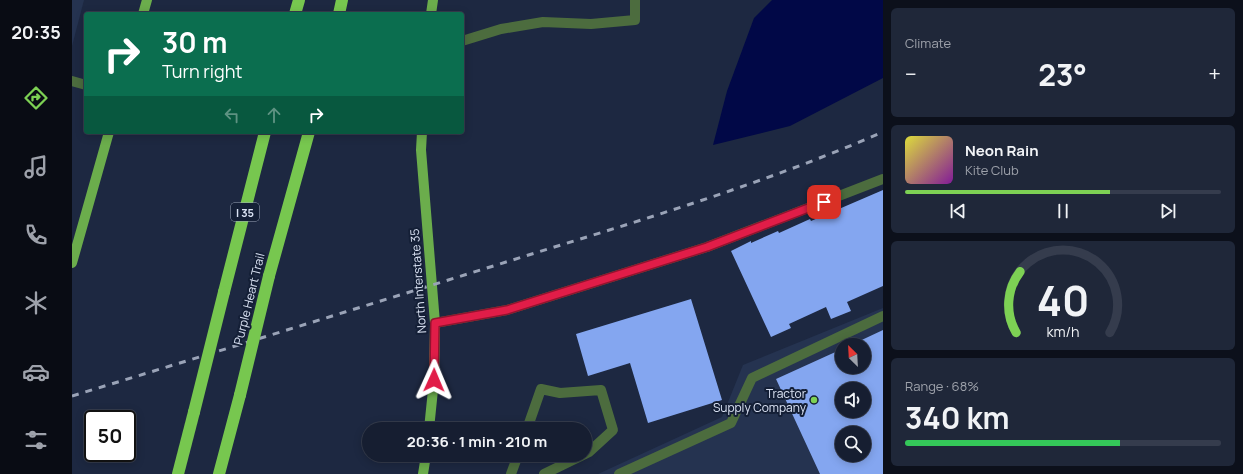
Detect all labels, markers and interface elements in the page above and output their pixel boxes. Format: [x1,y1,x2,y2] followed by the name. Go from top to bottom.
[11,20,61,44] text: 20:35
[162,23,227,61] text: 30 m
[96,28,148,80] icon: right
[905,34,951,52] text: Climate
[1038,54,1087,95] text: 23°
[162,59,243,83] text: Turn right
[905,59,917,89] text: −
[1208,59,1221,89] text: +
[22,84,50,112] icon: directions
[221,104,243,126] icon: left
[263,104,285,126] icon: ahead
[305,104,327,126] icon: right
[965,140,1039,161] text: Neon Rain
[22,153,50,181] icon: music
[965,161,1019,179] text: Kite Club
[807,185,841,219] pin
[813,191,835,213] icon: arrive
[947,200,969,222] icon: previous
[1052,200,1074,222] icon: pause
[1157,200,1179,222] icon: next
[231,203,259,221] road number: I 35
[22,221,50,249] icon: phone
[406,228,430,334] street label: North Interstate 35
[229,251,269,347] street label: Purple Heart Trail
[1037,272,1089,328] text: 40
[22,289,50,317] icon: climate
[1046,322,1080,341] text: km/h
[835,338,871,374] north arrow
[835,338,871,462] map controls
[22,358,50,386] icon: car
[413,359,455,401] position arrow
[905,377,979,395] text: Range · 68%
[835,382,871,418] button: sound
[713,385,807,416] place label: Tractor Supply Company
[809,395,819,405] marker: Tractor Supply Company
[905,397,1010,438] text: 340 km
[84,410,136,462] speed limit sign: 50
[22,426,50,454] icon: filters
[835,426,871,462] button: search
[407,431,547,452] text: 20:36 · 1 min · 210 m

